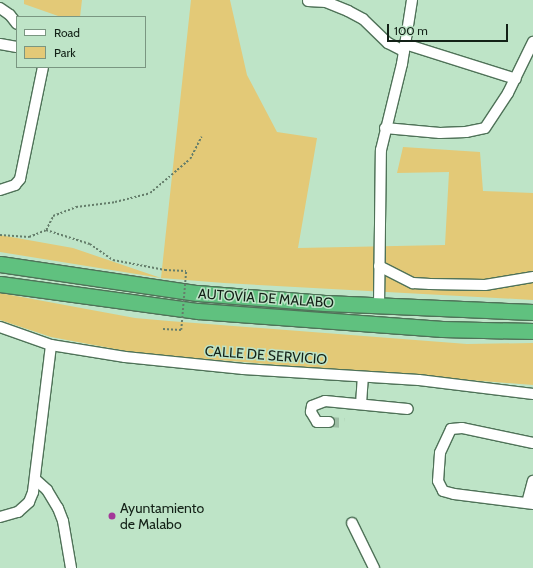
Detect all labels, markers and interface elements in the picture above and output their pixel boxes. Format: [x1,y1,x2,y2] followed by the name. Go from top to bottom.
[16,16,146,68] legend
[389,16,510,42] scale bar
[394,23,428,38] text: 100 m
[54,25,80,40] text: Road
[54,45,76,60] text: Park
[198,285,334,311] street label: AUTOVÍA DE MALABO
[204,342,328,368] street label: CALLE DE SERVICIO
[120,500,204,532] place label: Ayuntamiento de Malabo
[107,511,117,521] marker: Ayuntamiento de Malabo

